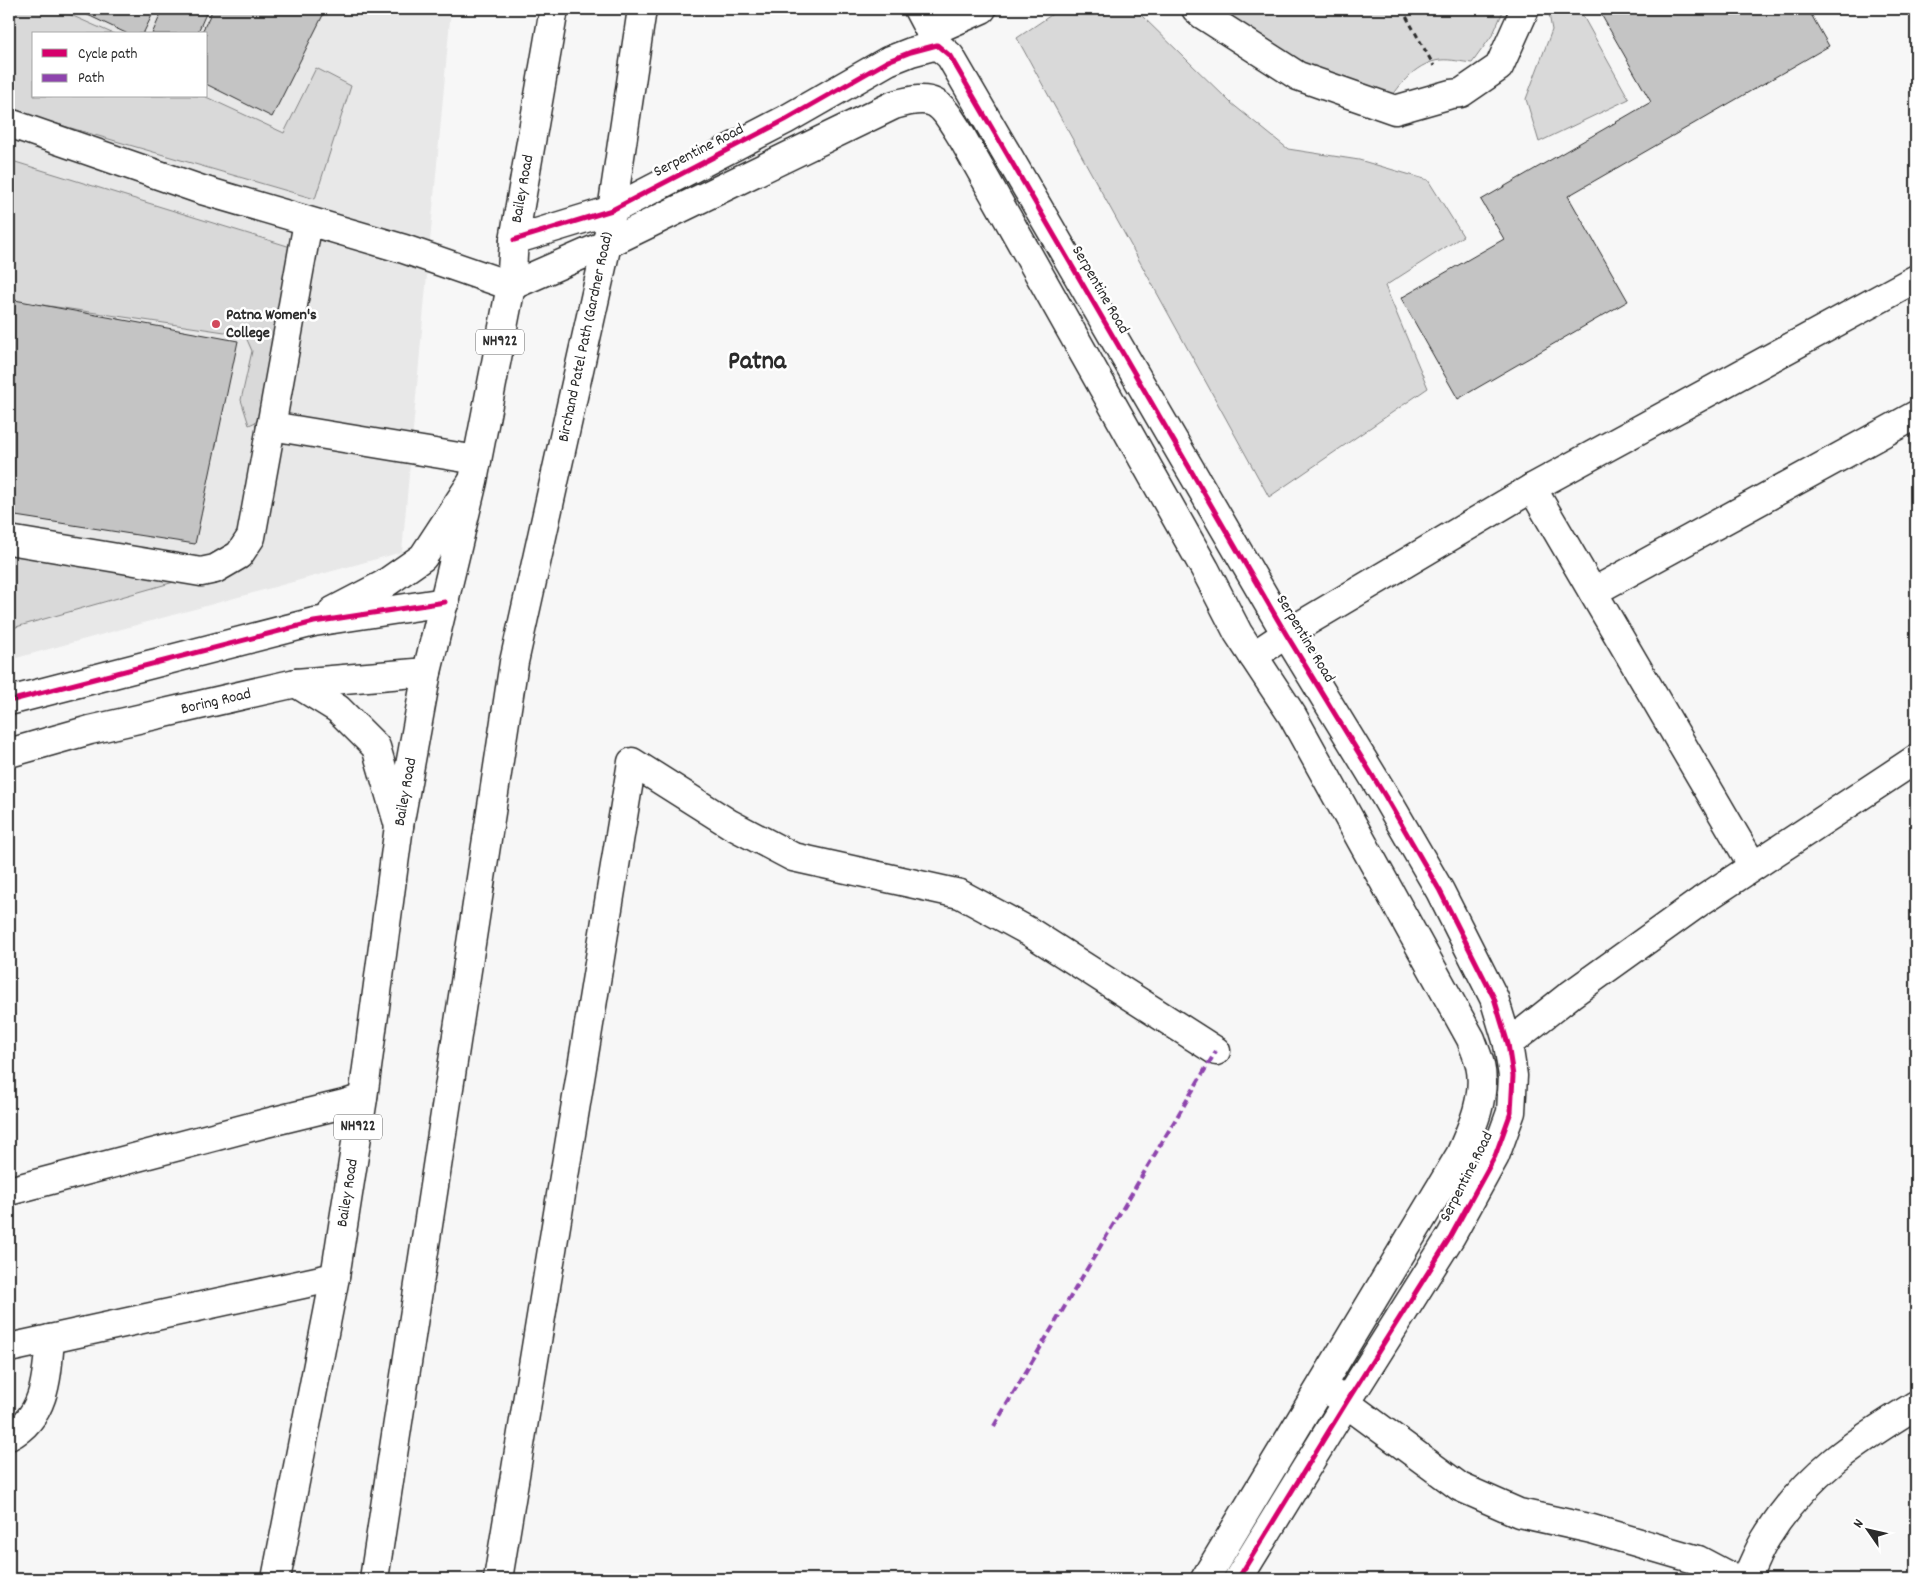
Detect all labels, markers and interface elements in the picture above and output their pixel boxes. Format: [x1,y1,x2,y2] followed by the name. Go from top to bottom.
[32,32,208,98] legend
[78,44,138,66] text: Cycle path
[78,68,104,90] text: Path
[650,118,748,184] street label: Serpentine Road
[506,153,540,225] street label: Bailey Road
[552,230,620,444] street label: Birchand Patel Path (Gardner Road)
[1065,242,1135,338] street label: Serpentine Road
[226,304,317,345] place label: Patna Women's College
[210,318,222,330] marker: Patna Women's College
[476,330,524,354] road number: NH922
[728,344,787,381] district label: Patna
[1270,591,1340,687] street label: Serpentine Road
[179,683,253,721] street label: Boring Road
[389,756,423,828] street label: Bailey Road
[334,1114,382,1140] road number: NH922
[1434,1128,1500,1226] street label: Serpentine Road
[331,1157,365,1229] street label: Bailey Road
[1842,1506,1892,1556] north arrow
[1849,1515,1869,1532] text: N

